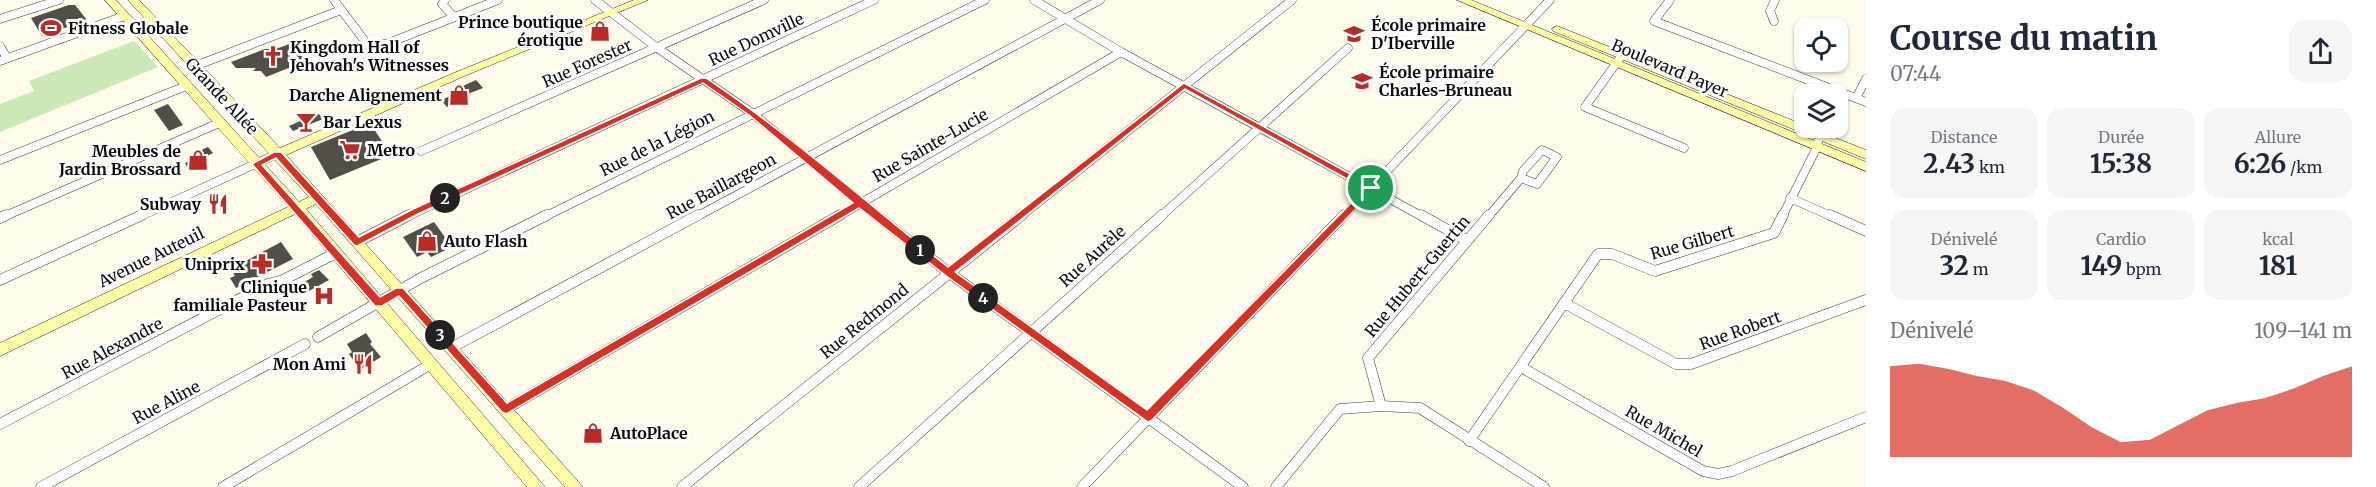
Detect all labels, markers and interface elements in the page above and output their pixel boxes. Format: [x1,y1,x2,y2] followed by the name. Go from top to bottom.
[705,8,807,70] street label: Rue Domville
[458,12,583,50] place label: Prince boutique érotique
[1371,15,1486,53] place label: École primaire D'Iberville
[39,16,63,40] sports icon: Fitness Globale
[68,18,189,38] place label: Fitness Globale
[1794,18,1848,138] map controls
[1794,18,1848,72] button: locate
[1890,18,2157,59] text: Course du matin
[588,19,612,43] shop icon: Prince boutique érotique
[2289,20,2352,83] button: share
[1342,22,1366,46] school or university icon: École primaire D'Iberville
[539,34,635,92] street label: Rue Forester
[1609,34,1731,102] street label: Boulevard Payer
[289,37,449,75] place label: Kingdom Hall of Jehovah's Witnesses
[261,44,285,68] church icon: Kingdom Hall of Jehovah's Witnesses
[181,53,263,139] street label: Grande Allée
[1890,61,1941,86] text: 07:44
[1379,62,1512,100] place label: École primaire Charles-Bruneau
[1350,69,1374,93] school or university icon: École primaire Charles-Bruneau
[447,83,471,107] shop icon: Darche Alignement
[1794,84,1848,138] button: layers
[289,85,443,105] place label: Darche Alignement
[869,104,991,186] street label: Rue Sainte-Lucie
[596,105,718,180] street label: Rue de la Légion
[294,110,318,134] bar icon: Bar Lexus
[323,112,402,132] place label: Bar Lexus
[1931,127,1997,147] text: Distance
[2098,127,2144,147] text: Durée
[2255,127,2301,147] text: Allure
[338,138,362,162] supermarket icon: Metro
[367,140,415,160] place label: Metro
[58,141,181,179] place label: Meubles de Jardin Brossard
[1923,147,1975,180] text: 2.43
[2090,147,2152,180] text: 15:38
[2234,147,2286,180] text: 6:26
[186,148,210,172] shop icon: Meubles de Jardin Brossard
[663,148,780,223] street label: Rue Baillargeon
[1975,157,2005,177] text: km
[2286,157,2322,177] text: /km
[1345,162,1396,213] pin
[1354,171,1387,204] icon: arrive
[430,183,460,213] pin: 2
[440,188,450,208] text: 2
[206,192,230,216] restaurant icon: Subway
[140,194,202,214] place label: Subway
[1360,211,1474,341] street label: Rue Hubert-Guertin
[1648,220,1737,263] street label: Rue Gilbert
[1055,221,1129,291] street label: Rue Aurèle
[94,223,207,292] street label: Avenue Auteuil
[415,229,439,253] shop icon: Auto Flash
[1931,229,1997,249] text: Dénivelé
[2096,229,2146,249] text: Cardio
[2262,229,2294,249] text: kcal
[443,231,528,251] place label: Auto Flash
[905,235,935,265] pin: 1
[916,240,924,260] text: 1
[1939,249,1969,282] text: 32
[2081,249,2122,282] text: 149
[2259,249,2297,282] text: 181
[250,252,274,276] pharmacy icon: Uniprix
[184,254,245,274] place label: Uniprix
[1969,259,1989,279] text: m
[2122,259,2161,279] text: bpm
[173,277,308,315] place label: Clinique familiale Pasteur
[816,279,912,363] street label: Rue Redmond
[968,283,998,313] pin: 4
[312,284,336,308] hospital icon: Clinique familiale Pasteur
[978,288,988,308] text: 4
[1697,306,1784,354] street label: Rue Robert
[58,313,166,383] street label: Rue Alexandre
[1890,318,1974,343] text: Dénivelé
[2254,318,2352,343] text: 109–141 m
[425,320,455,350] pin: 3
[435,325,445,345] text: 3
[351,352,375,376] restaurant icon: Mon Ami
[273,354,347,374] place label: Mon Ami
[129,376,203,428] street label: Rue Aline
[1622,401,1706,461] street label: Rue Michel
[581,421,605,445] shop icon: AutoPlace
[609,423,688,443] place label: AutoPlace

